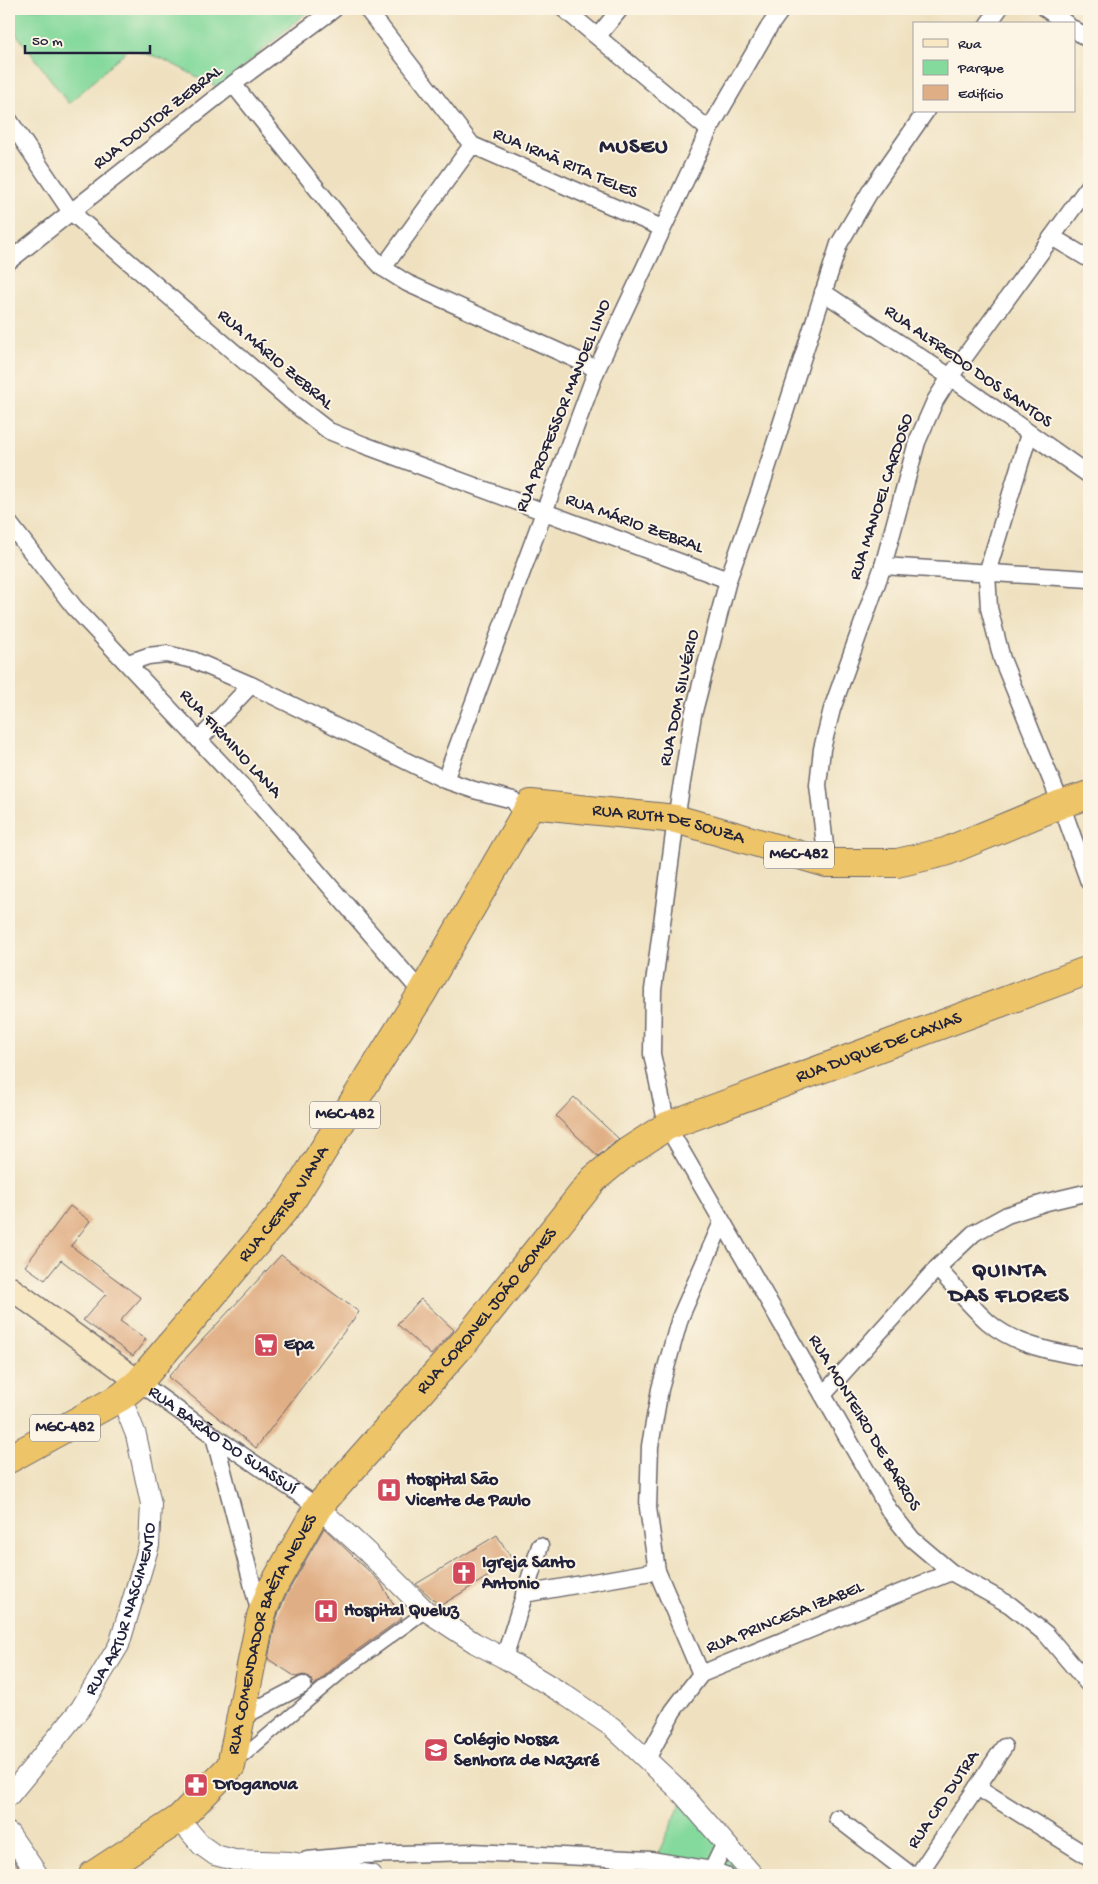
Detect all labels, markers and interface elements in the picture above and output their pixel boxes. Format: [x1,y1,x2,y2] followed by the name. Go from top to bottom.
[25,22,150,54] scale bar
[913,22,1076,112] legend
[32,33,63,51] text: 50 m
[958,36,982,54] text: Rua
[89,60,228,175] street label: RUA DOUTOR ZEBRAL
[957,60,1004,78] text: Parque
[958,86,1004,104] text: Edifício
[489,124,641,204] street label: RUA IRMÃ RITA TELES
[599,135,669,161] district label: MUSEU
[512,296,616,516] street label: RUA PROFESSOR MANOEL LINO
[880,301,1057,434] street label: RUA ALFREDO DOS SANTOS
[213,304,339,416] street label: RUA MÁRIO ZEBRAL
[845,411,919,583] street label: RUA MANOEL CARDOSO
[562,488,708,559] street label: RUA MÁRIO ZEBRAL
[655,628,705,768] street label: RUA DOM SILVÉRIO
[174,685,287,804] street label: RUA FIRMINO LANA
[591,800,748,849] street label: RUA RUTH DE SOUZA
[764,842,834,868] road number: MGC-482
[793,1007,965,1088] street label: RUA DUQUE DE CAXIAS
[310,1102,380,1128] road number: MGC-482
[234,1141,334,1267] street label: RUA CEFISA VIANA
[412,1223,562,1399] street label: RUA CORONEL JOÃO GOMES
[947,1259,1069,1310] district label: QUINTA DAS FLORES
[803,1331,925,1515] street label: RUA MONTEIRO DE BARROS
[253,1332,279,1358] supermarket icon: Epa
[284,1335,315,1356] place label: Epa
[144,1381,302,1500] street label: RUA BARÃO DO SUASSUÍ
[30,1415,100,1442] road number: MGC-482
[405,1470,531,1512] place label: Hospital São Vicente de Paulo
[376,1477,402,1503] hospital icon: Hospital São Vicente de Paulo
[223,1510,323,1757] street label: RUA COMENDADOR BAÊTA NEVES
[80,1522,161,1699] street label: RUA ARTUR NASCIMENTO
[481,1553,576,1595] place label: Igreja Santo Antonio
[451,1560,477,1586] church icon: Igreja Santo Antonio
[703,1576,868,1659] street label: RUA PRINCESA IZABEL
[313,1598,339,1624] hospital icon: Hospital Queluz
[344,1601,460,1622] place label: Hospital Queluz
[453,1730,600,1772] place label: Colégio Nossa Senhora de Nazaré
[423,1737,449,1763] school or university icon: Colégio Nossa Senhora de Nazaré
[903,1746,985,1853] street label: RUA CID DUTRA
[183,1772,209,1798] pharmacy icon: Droganova
[212,1775,299,1796] place label: Droganova

